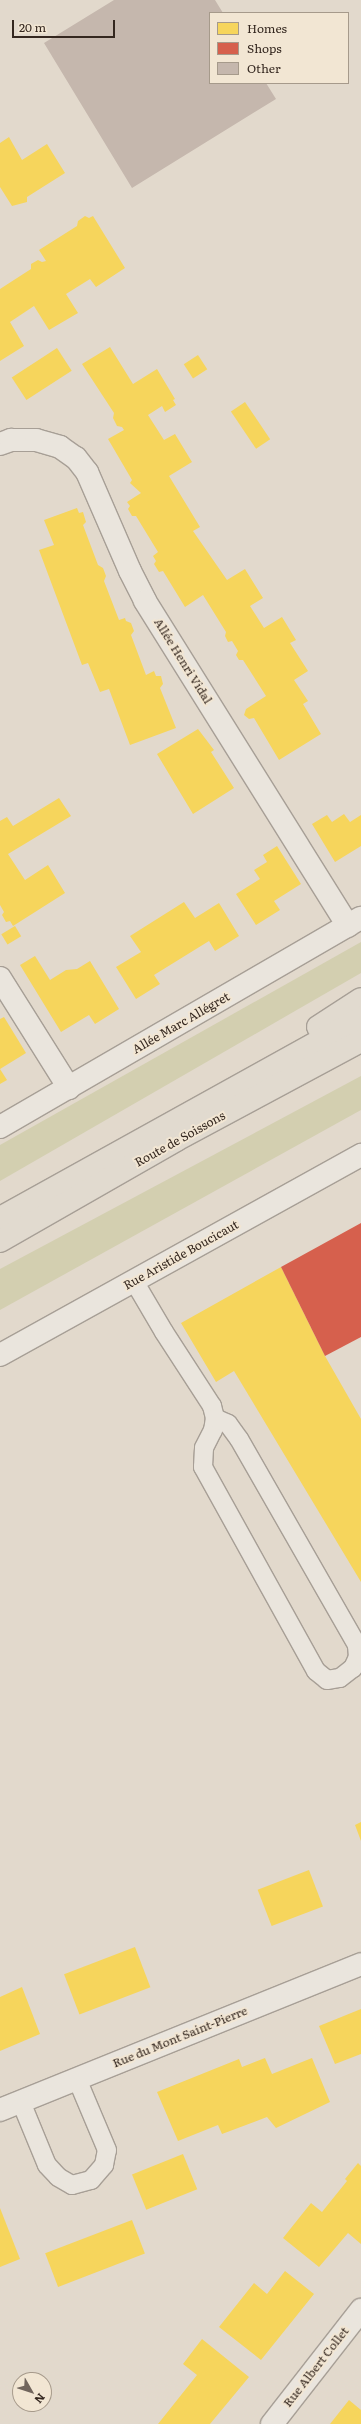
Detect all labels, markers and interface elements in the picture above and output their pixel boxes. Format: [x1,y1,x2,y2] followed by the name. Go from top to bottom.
[14,12,117,38] scale bar
[209,12,349,84] legend
[19,18,46,36] text: 20 m
[247,19,287,37] text: Homes
[247,39,282,57] text: Shops
[247,59,281,77] text: Other
[151,616,215,706] street label: Allée Henri Vidal
[130,989,232,1057] street label: Allée Marc Allégret
[132,1108,228,1170] street label: Route de Soissons
[121,1217,241,1293] street label: Rue Aristide Boucicaut
[111,2003,249,2071] street label: Rue du Mont Saint-Pierre
[280,2324,352,2410] street label: Rue Albert Collet
[12,2372,52,2412] north arrow
[31,2390,50,2408] text: N

